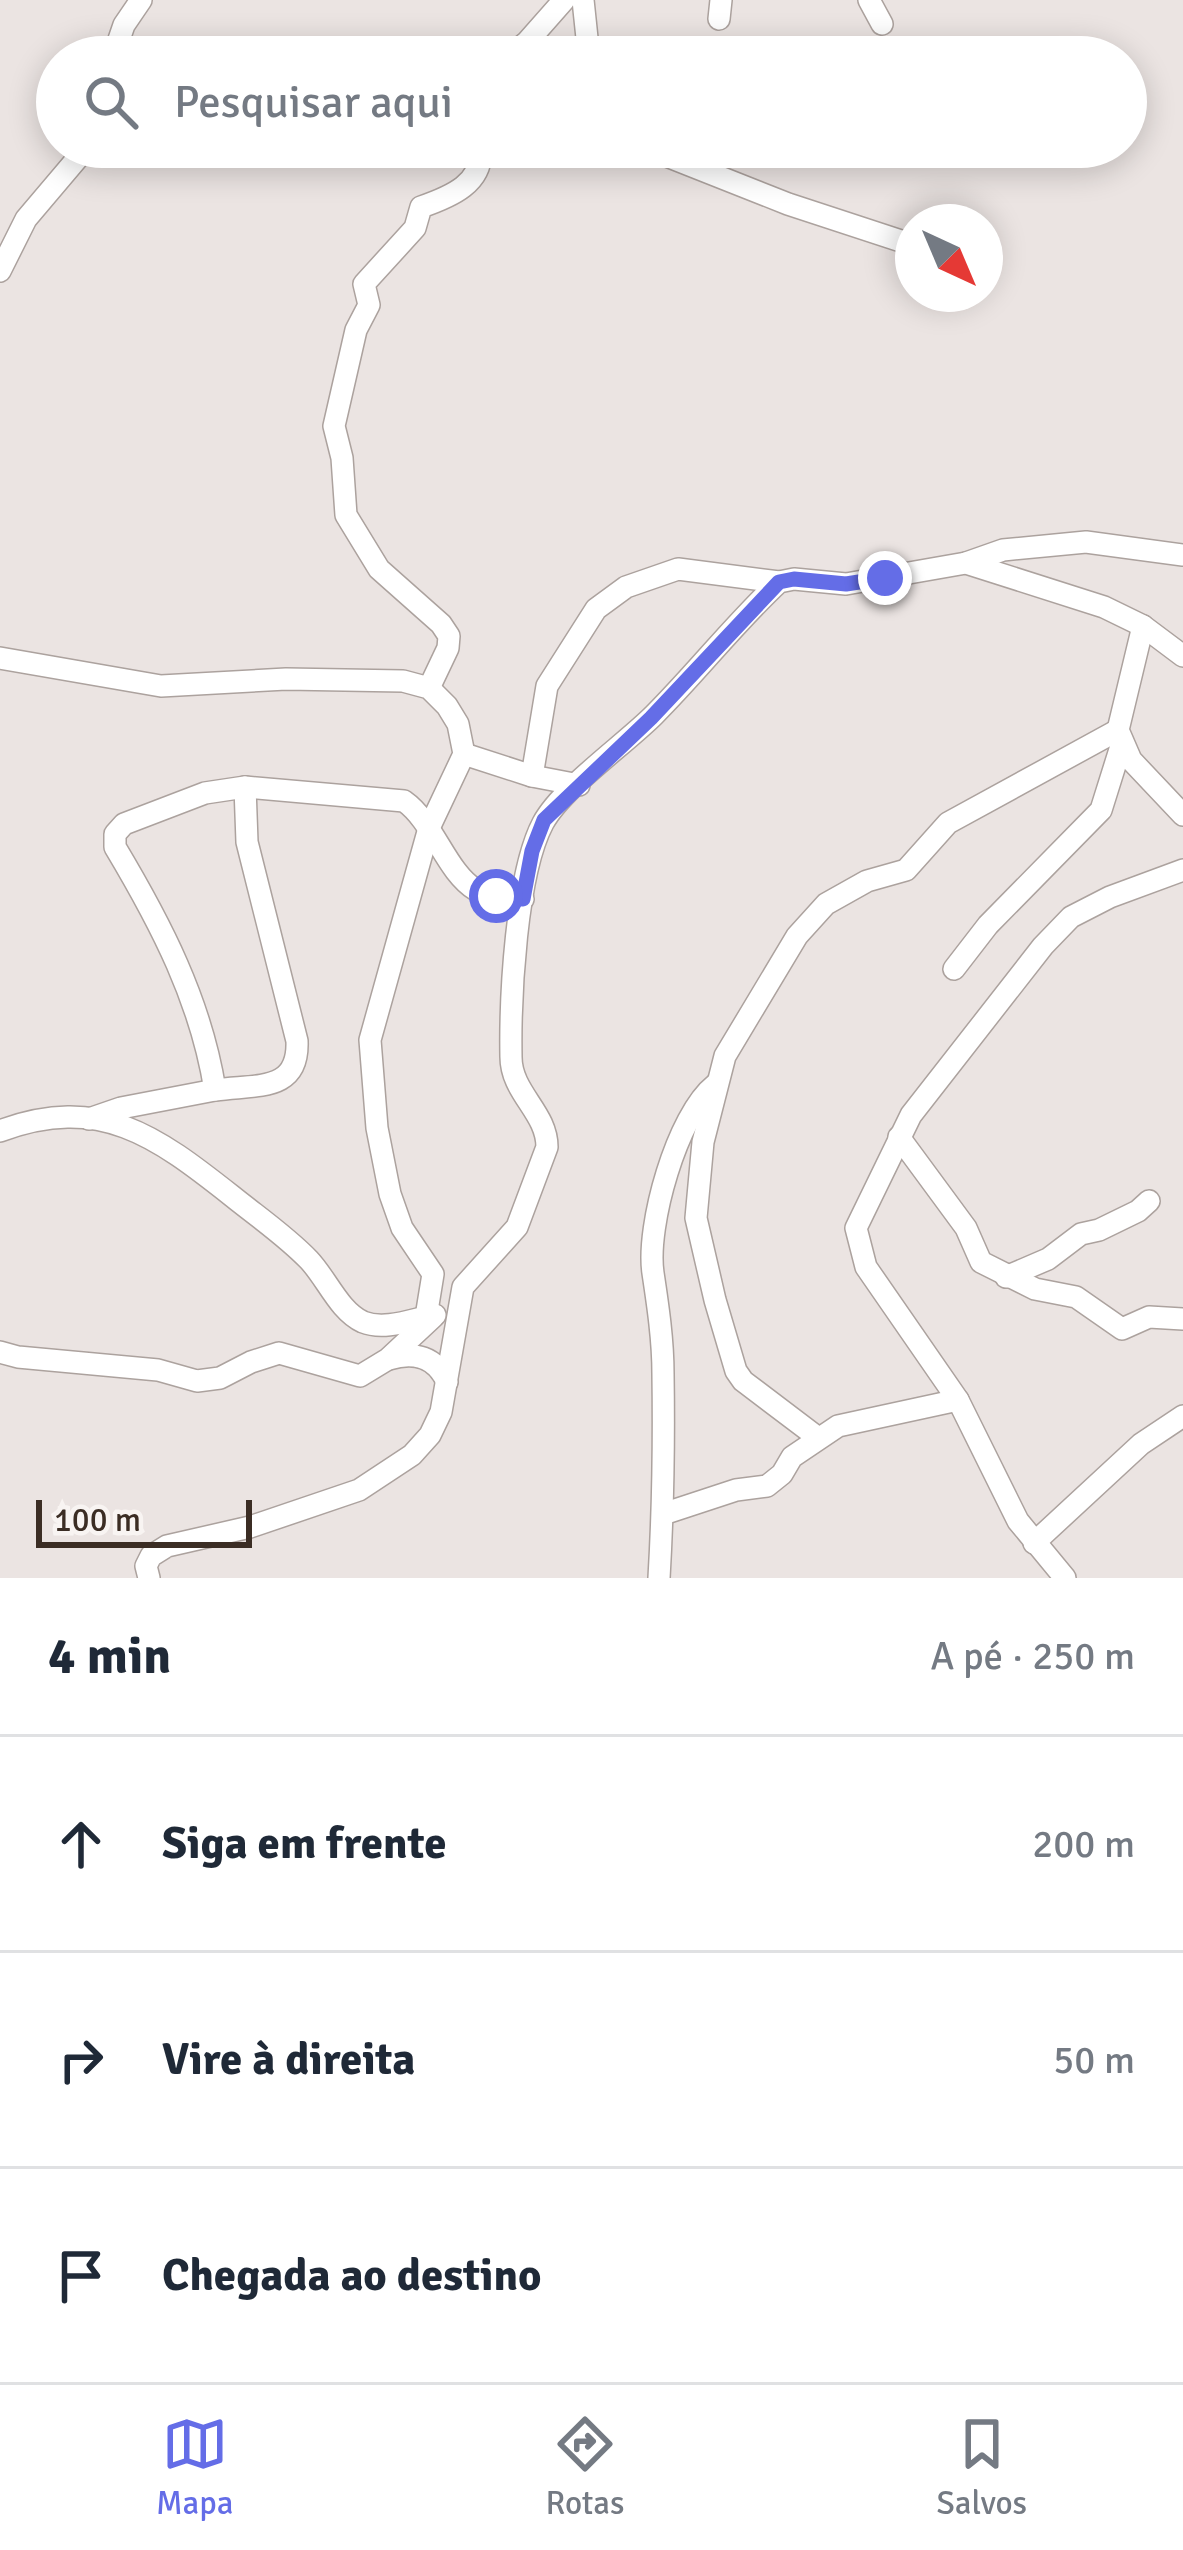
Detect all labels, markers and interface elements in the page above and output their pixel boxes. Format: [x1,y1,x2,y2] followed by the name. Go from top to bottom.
[36,36,1147,168] search box
[78,69,144,135] icon: search
[174,75,453,130] text: Pesquisar aqui
[895,204,1003,312] north arrow
[858,551,912,605] route end
[469,869,523,923] route start
[36,1494,252,1547] scale bar
[54,1500,141,1541] text: 100 m
[48,1625,171,1688] text: 4 min
[931,1632,1135,1680] text: A pé · 250 m
[48,1811,114,1877] icon: ahead
[162,1816,447,1871] text: Siga em frente
[1032,1820,1135,1868] text: 200 m
[48,2027,114,2093] icon: right
[162,2032,415,2087] text: Vire à direita
[1053,2036,1135,2084] text: 50 m
[48,2243,114,2309] icon: arrive
[162,2248,542,2303] text: Chegada ao destino
[156,2411,234,2524] tab: Mapa
[546,2411,624,2524] tab: Rotas
[936,2411,1027,2524] tab: Salvos

